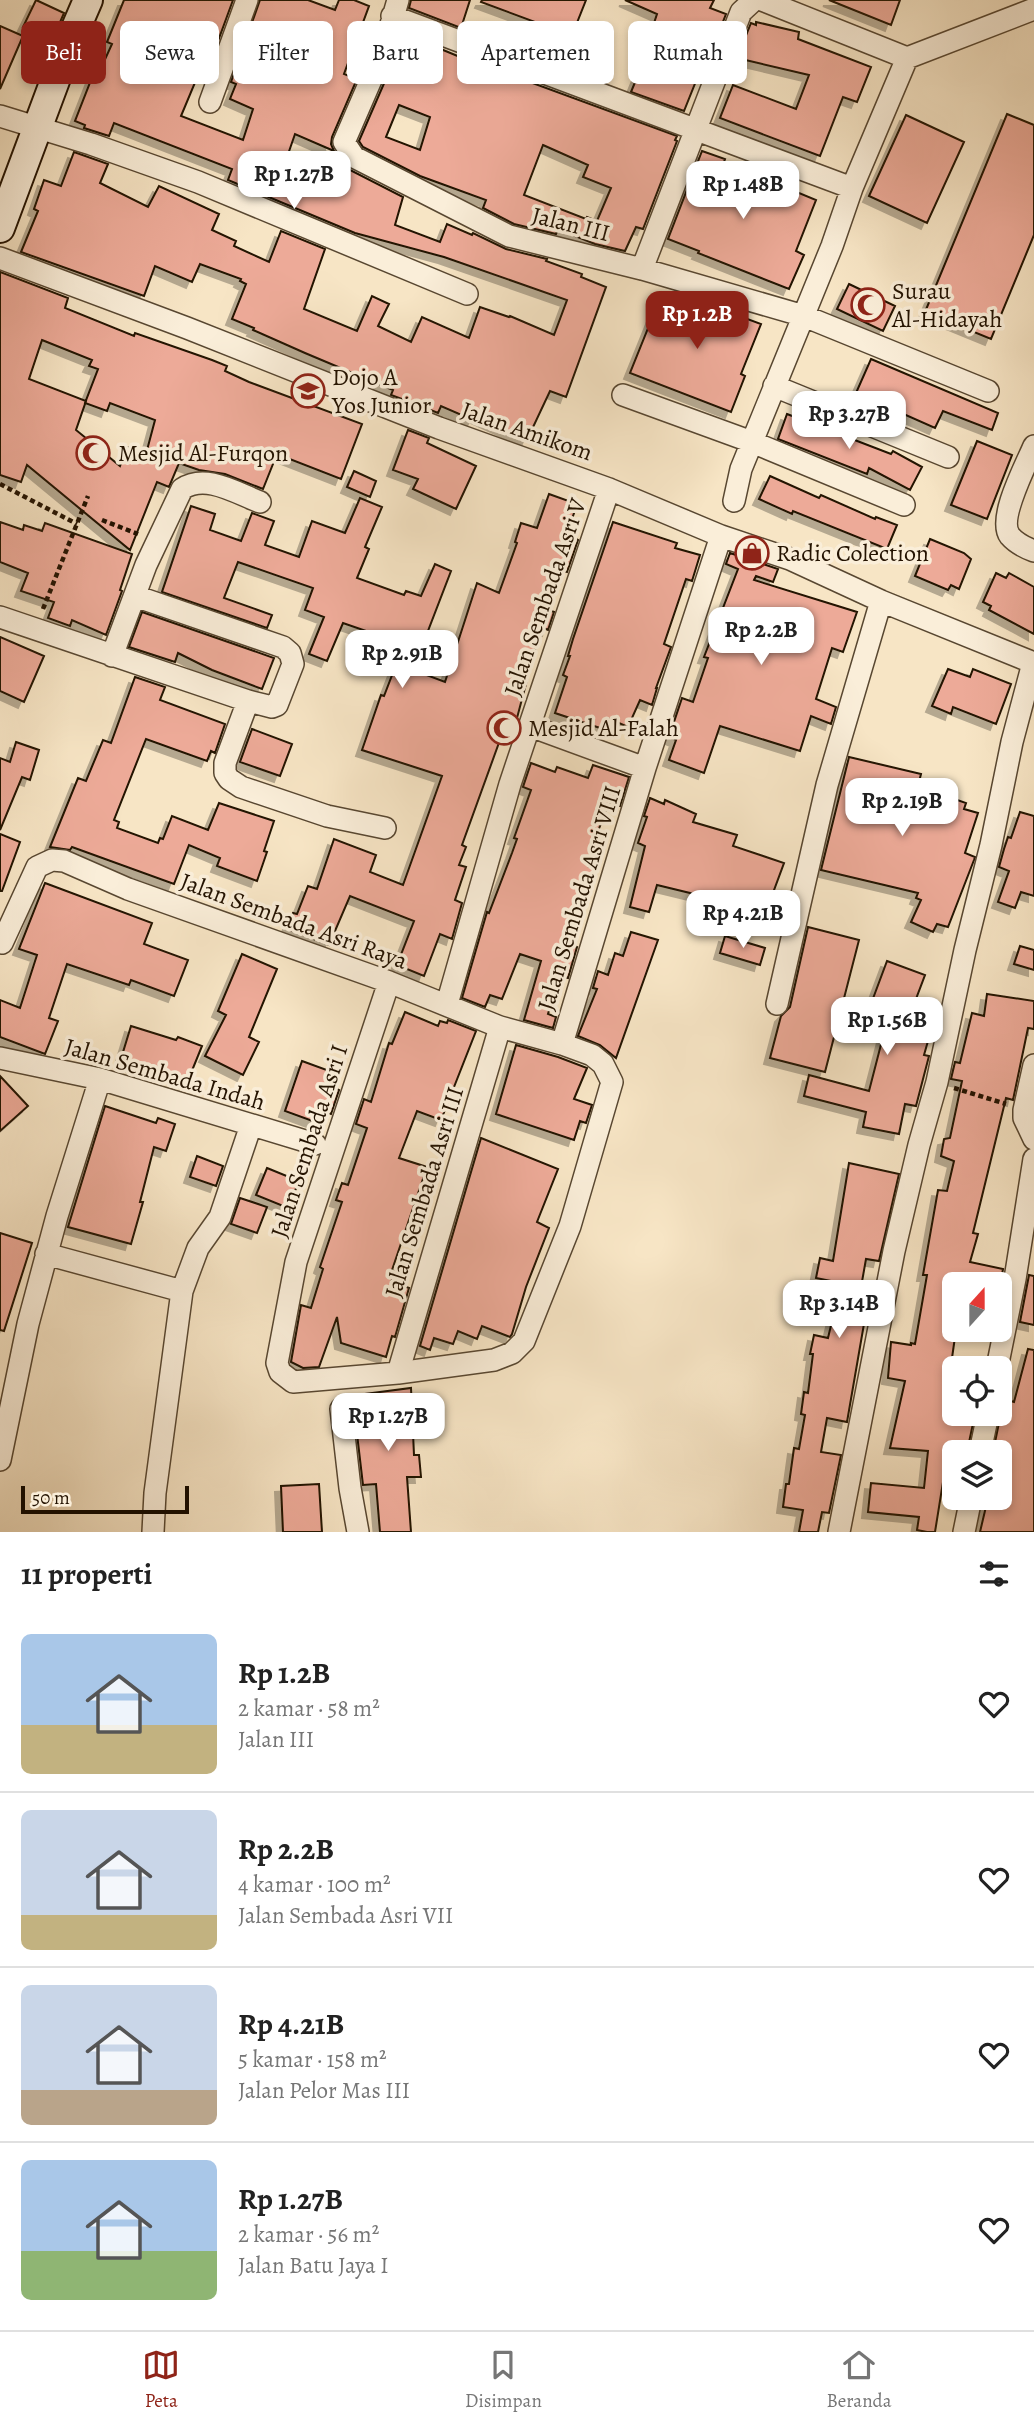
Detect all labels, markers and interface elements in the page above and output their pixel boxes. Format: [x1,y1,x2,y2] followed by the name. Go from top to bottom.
[21,21,106,84] chip: Beli
[120,21,219,84] chip: Sewa
[233,21,333,84] chip: Filter
[347,21,443,84] chip: Baru
[457,21,614,84] chip: Apartemen
[628,21,747,84] chip: Rumah
[222,152,366,211] pin: Rp 1.27B
[254,158,334,189] text: Rp 1.27B
[671,162,815,221] pin: Rp 1.48B
[702,168,784,199] text: Rp 1.48B
[529,199,613,249] street label: Jalan III
[891,275,1003,335] place label: Surau Al-Hidayah
[849,286,887,324] mosque icon: Surau Al-Hidayah
[632,292,762,351] pin: Rp 1.2B
[662,298,732,329] text: Rp 1.2B
[331,361,431,421] place label: Dojo A Yos Junior
[289,372,327,410] school or university icon: Dojo A Yos Junior
[777,392,921,451] pin: Rp 3.27B
[457,394,597,468] street label: Jalan Amikom
[808,398,890,429] text: Rp 3.27B
[74,434,112,472] mosque icon: Mesjid Al-Furqon
[118,437,288,469] place label: Mesjid Al-Furqon
[496,493,594,700] street label: Jalan Sembada Asri V
[733,534,771,572] shop icon: Radic Colection
[776,537,929,569] place label: Radic Colection
[696,608,826,667] pin: Rp 2.2B
[724,614,798,645] text: Rp 2.2B
[330,630,474,690] pin: Rp 2.91B
[361,637,443,668] text: Rp 2.91B
[485,709,523,747] mosque icon: Mesjid Al-Falah
[528,712,679,744] place label: Mesjid Al-Falah
[830,778,974,838] pin: Rp 2.19B
[530,782,628,1014] street label: Jalan Sembada Asri VIII
[861,785,943,816] text: Rp 2.19B
[176,865,413,977] street label: Jalan Sembada Asri Raya
[671,890,815,950] pin: Rp 4.21B
[702,897,784,928] text: Rp 4.21B
[815,998,959,1057] pin: Rp 1.56B
[847,1004,927,1035] text: Rp 1.56B
[61,1030,269,1118] street label: Jalan Sembada Indah
[263,1040,355,1242] street label: Jalan Sembada Asri I
[377,1083,471,1301] street label: Jalan Sembada Asri III
[942,1272,1012,1342] north arrow
[942,1272,1012,1510] map controls
[767,1280,911,1340] pin: Rp 3.14B
[799,1287,879,1318] text: Rp 3.14B
[942,1356,1012,1426] button: locate
[316,1394,460,1453] pin: Rp 1.27B
[348,1400,428,1431] text: Rp 1.27B
[942,1440,1012,1510] button: layers
[21,1483,189,1515] scale bar
[32,1485,70,1511] text: 50 m
[21,1554,152,1594] text: 11 properti
[975,1555,1013,1593] icon: filters
[238,1653,330,1693] text: Rp 1.2B
[77,1662,161,1746] icon: home
[975,1685,1013,1723] icon: heart
[238,1693,380,1724] text: 2 kamar · 58 m²
[238,1724,314,1755] text: Jalan III
[238,1829,334,1869] text: Rp 2.2B
[77,1838,161,1922] icon: home
[975,1861,1013,1899] icon: heart
[238,1869,391,1900] text: 4 kamar · 100 m²
[238,1900,453,1931] text: Jalan Sembada Asri VII
[238,2004,344,2044] text: Rp 4.21B
[77,2013,161,2097] icon: home
[975,2036,1013,2074] icon: heart
[238,2044,387,2075] text: 5 kamar · 158 m²
[238,2075,410,2106] text: Jalan Pelor Mas III
[238,2179,343,2219] text: Rp 1.27B
[77,2188,161,2272] icon: home
[975,2211,1013,2249] icon: heart
[238,2219,379,2250] text: 2 kamar · 56 m²
[238,2250,389,2281] text: Jalan Batu Jaya I
[142,2346,180,2414] tab: Peta
[465,2346,542,2414] tab: Disimpan
[827,2346,892,2414] tab: Beranda

